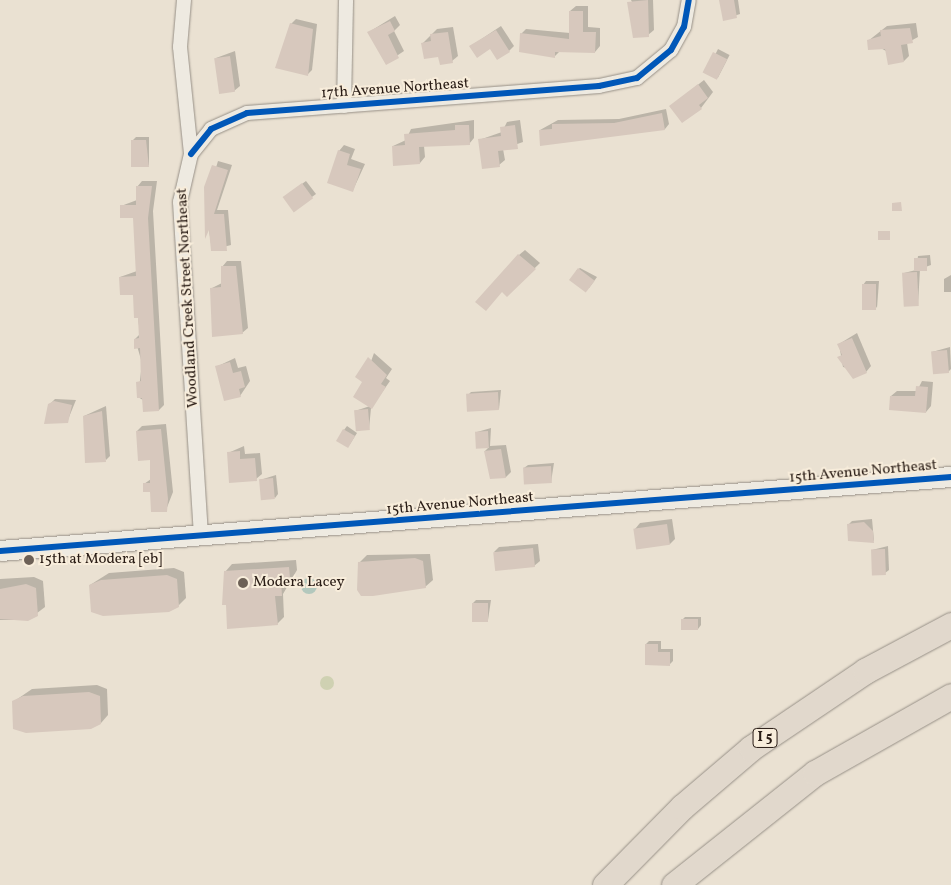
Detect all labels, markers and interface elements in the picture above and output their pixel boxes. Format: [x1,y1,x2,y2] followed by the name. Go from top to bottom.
[320,75,470,103] street label: 17th Avenue Northeast
[173,188,203,408] street label: Woodland Creek Street Northeast
[788,457,938,487] street label: 15th Avenue Northeast
[385,489,535,519] street label: 15th Avenue Northeast
[39,551,162,569] place label: 15th at Modera [eb]
[23,554,35,566] marker: 15th at Modera [eb]
[253,574,345,592] place label: Modera Lacey
[237,577,249,589] marker: Modera Lacey
[752,726,778,750] road number: I 5

